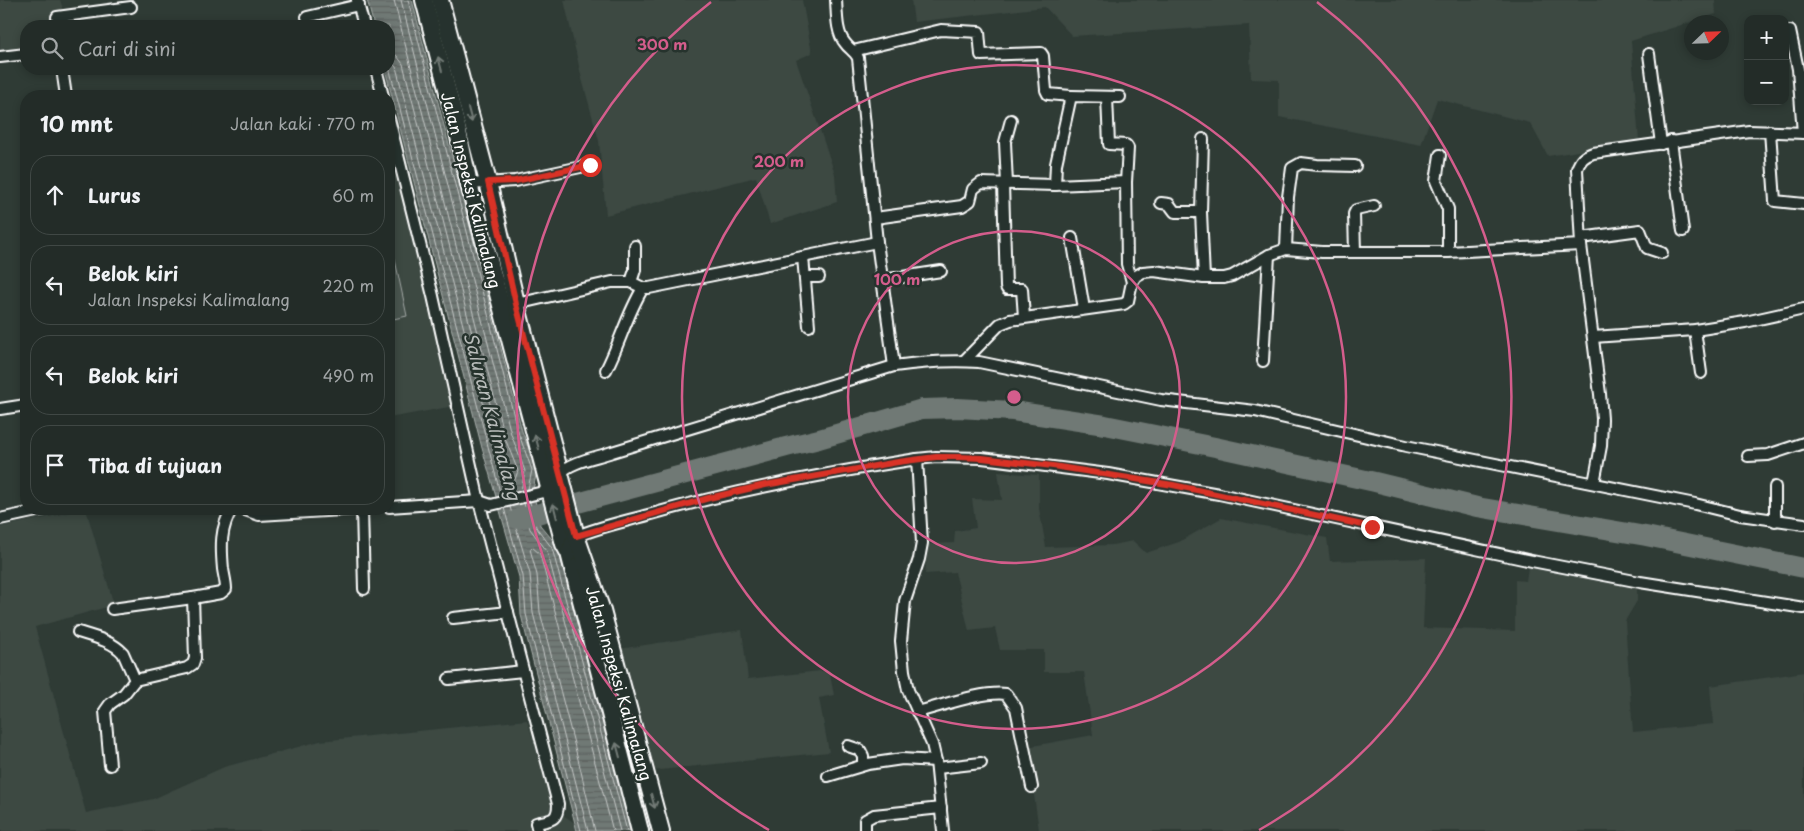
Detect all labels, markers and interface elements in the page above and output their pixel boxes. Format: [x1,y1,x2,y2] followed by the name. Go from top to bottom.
[1684,15,1729,60] north arrow
[1744,15,1789,105] map controls
[1744,15,1789,60] button: +
[20,20,395,75] search box
[637,32,687,55] text: 300 m
[38,34,66,62] icon: search
[78,34,176,62] text: Cari di sini
[435,56,445,72] one-way arrow
[1744,60,1789,105] button: −
[436,89,508,291] street label: Jalan Inspeksi Kalimalang
[40,107,113,139] text: 10 mnt
[465,107,475,123] one-way arrow
[230,111,375,135] text: Jalan kaki · 770 m
[754,149,804,172] text: 200 m
[579,154,602,177] route start
[41,181,69,209] icon: ahead
[88,181,141,209] text: Lurus
[332,183,374,207] text: 60 m
[88,259,178,287] text: Belok kiri
[874,267,920,290] text: 100 m
[41,271,69,299] icon: left
[323,273,374,297] text: 220 m
[88,287,290,311] text: Jalan Inspeksi Kalimalang
[458,329,529,504] water label: Saluran Kalimalang
[41,361,69,389] icon: left
[88,361,178,389] text: Belok kiri
[323,363,374,387] text: 490 m
[1005,388,1023,406] centre of rings
[532,434,541,450] one-way arrow
[41,451,69,479] icon: arrive
[88,451,222,479] text: Tiba di tujuan
[550,504,559,520] one-way arrow
[1361,516,1384,539] route end
[581,583,659,783] street label: Jalan Inspeksi Kalimalang
[613,743,623,759] one-way arrow
[649,793,658,809] one-way arrow

